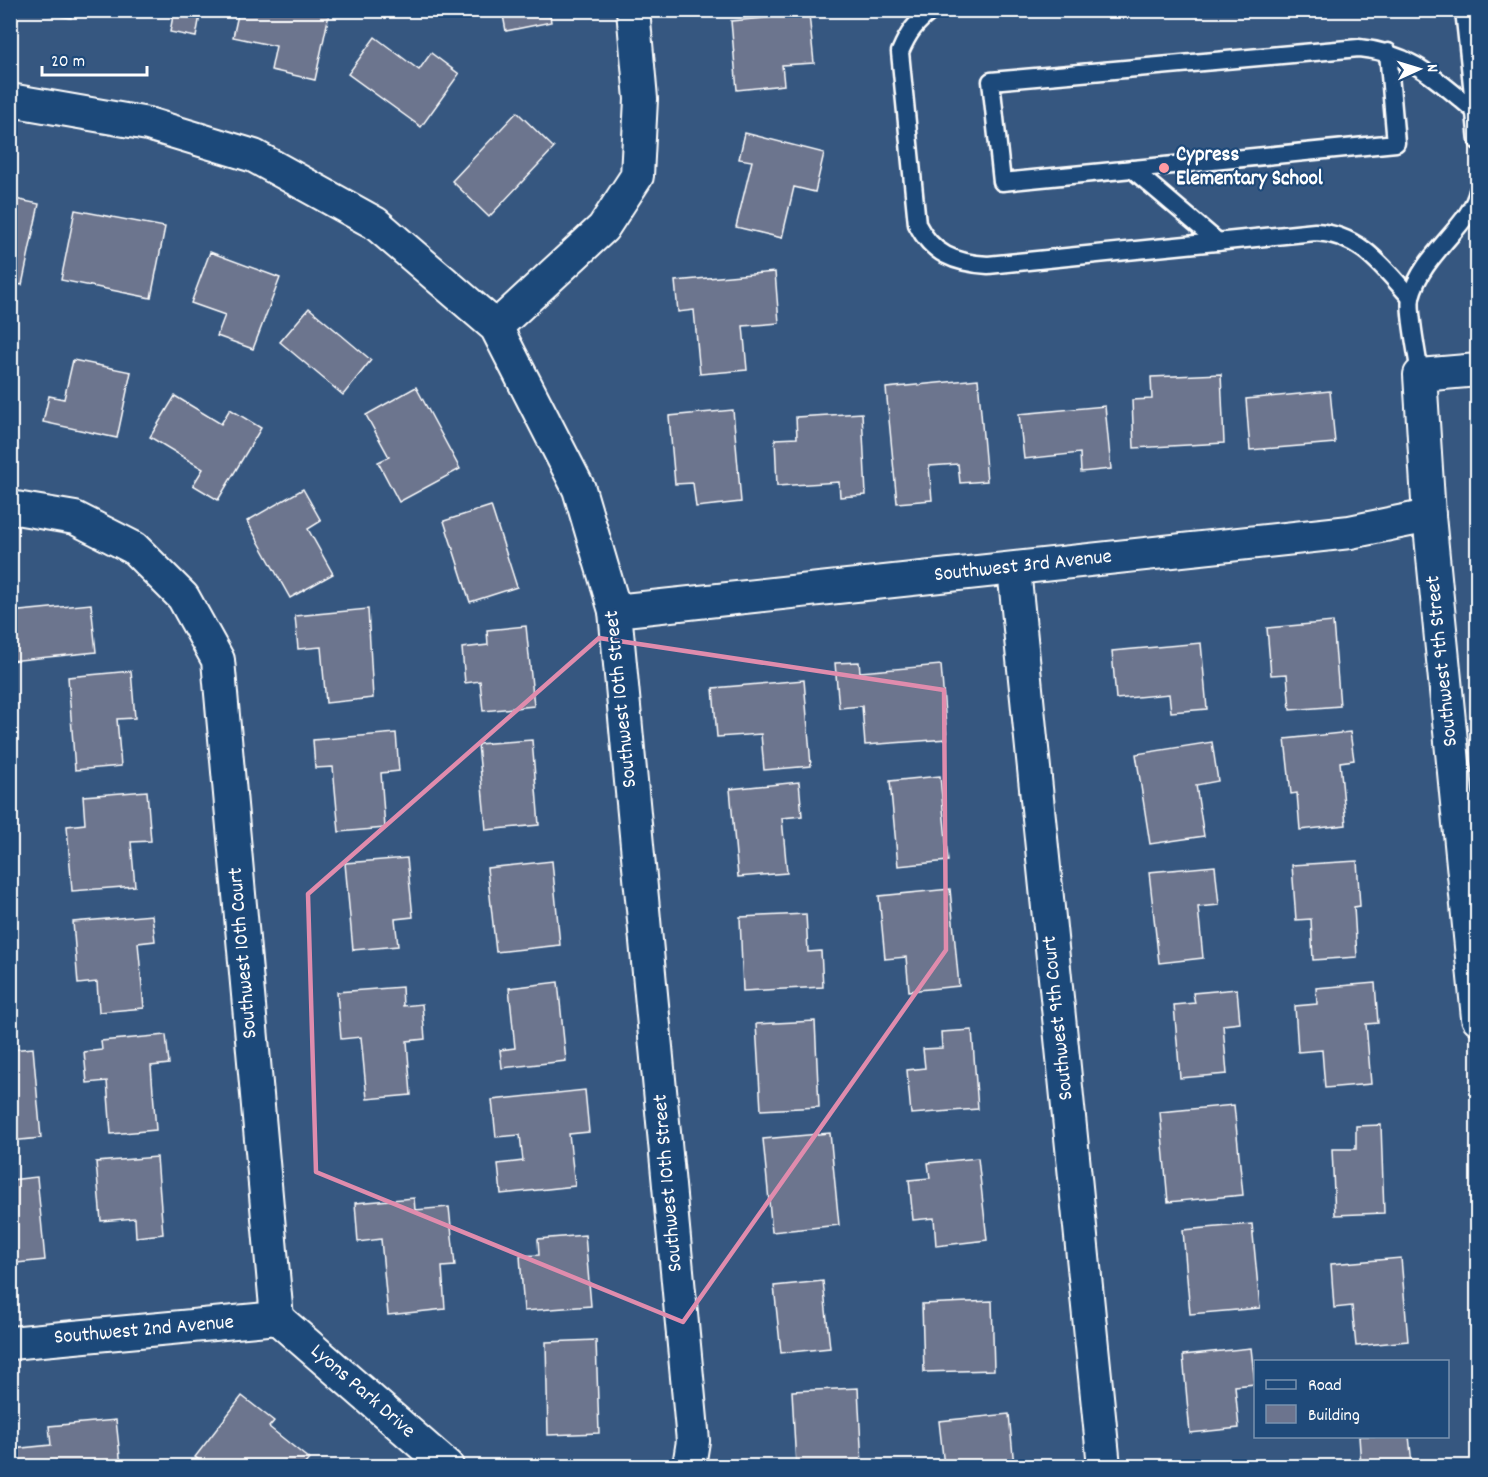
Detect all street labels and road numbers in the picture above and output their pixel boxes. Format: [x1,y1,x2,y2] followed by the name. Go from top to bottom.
[933,543,1113,591] street label: Southwest 3rd Avenue
[1419,574,1467,748] street label: Southwest 9th Street
[598,608,646,789] street label: Southwest 10th Street
[222,866,266,1040] street label: Southwest 10th Court
[1035,934,1083,1102] street label: Southwest 9th Court
[646,1093,692,1273] street label: Southwest 10th Street
[53,1308,235,1354] street label: Southwest 2nd Avenue
[303,1338,421,1446] street label: Lyons Park Drive

